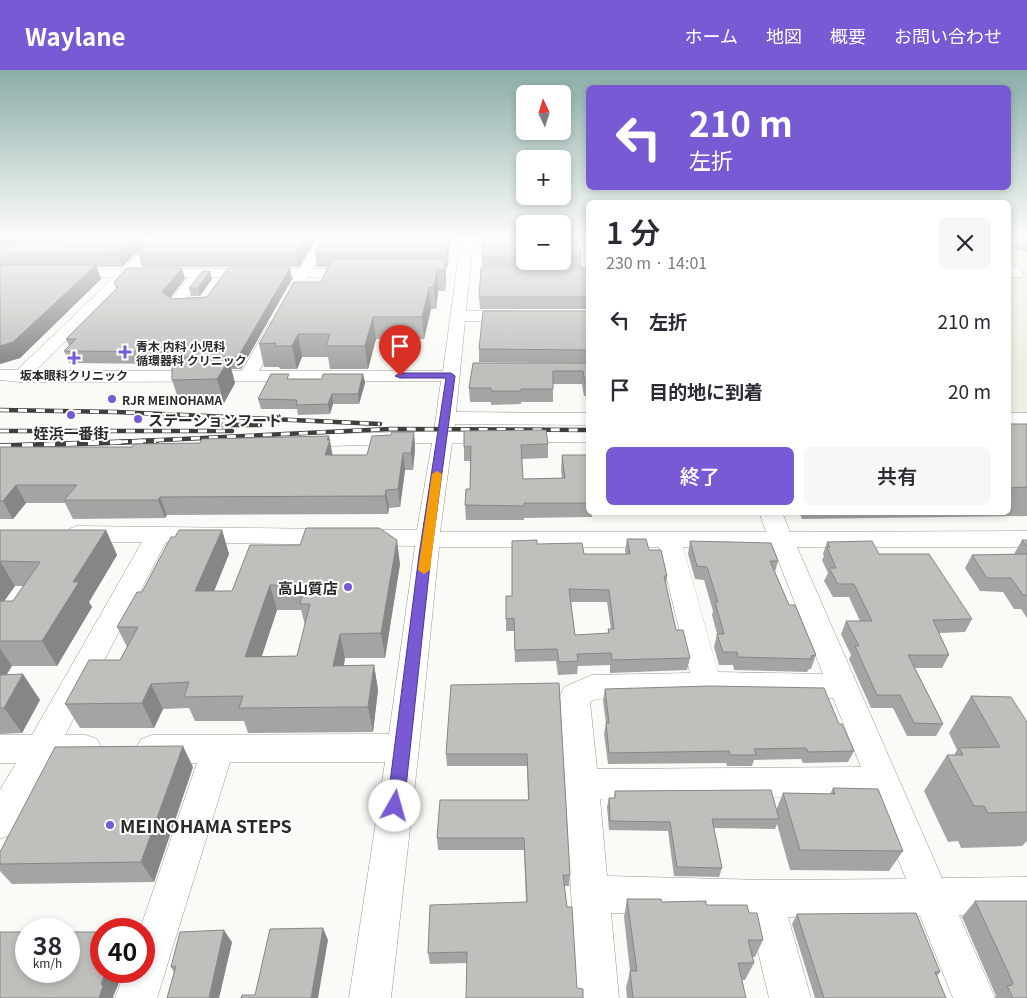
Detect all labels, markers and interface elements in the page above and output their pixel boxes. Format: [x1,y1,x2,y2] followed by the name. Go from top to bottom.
[25,18,126,53] text: Waylane
[685,22,738,48] text: ホーム
[766,22,802,48] text: 地図
[830,22,866,48] text: 概要
[894,22,1002,48] text: お問い合わせ
[516,85,571,140] north arrow
[516,85,571,270] map controls
[689,96,793,147] text: 210 m
[606,105,671,170] icon: left
[689,143,733,175] text: 左折
[516,150,571,205] button: +
[606,209,660,253] text: 1 分
[516,215,571,270] button: −
[939,217,991,269] button: close
[606,250,707,274] text: 230 m · 14:01
[606,306,634,334] icon: left
[649,307,687,334] text: 左折
[938,307,991,334] text: 210 m
[379,325,421,376] pin
[386,332,414,360] icon: arrive
[136,337,247,368] place label: 青木 内科 小児科 循環器科 クリニック
[118,345,132,359] marker: 青木 内科 小児科 循環器科 クリニック
[67,351,81,365] marker: 坂本眼科クリニック
[20,366,128,383] place label: 坂本眼科クリニック
[606,376,634,404] icon: arrive
[649,377,763,404] text: 目的地に到着
[948,377,991,404] text: 20 m
[122,391,222,408] place label: RJR MEINOHAMA
[106,393,118,405] marker: RJR MEINOHAMA
[65,409,77,421] marker: 姪浜一番街
[148,409,282,430] place label: ステーションフード
[132,413,144,425] marker: ステーションフード
[33,422,109,443] place label: 姪浜一番街
[606,447,794,505] button: 終了
[804,447,991,505] button: 共有
[278,577,338,598] place label: 高山質店
[342,581,354,593] marker: 高山質店
[368,779,420,831] position arrow
[120,812,292,838] place label: MEINOHAMA STEPS
[104,819,116,831] marker: MEINOHAMA STEPS
[90,918,155,983] speed limit sign: 40
[33,926,62,962] text: 38
[33,954,62,971] text: km/h

